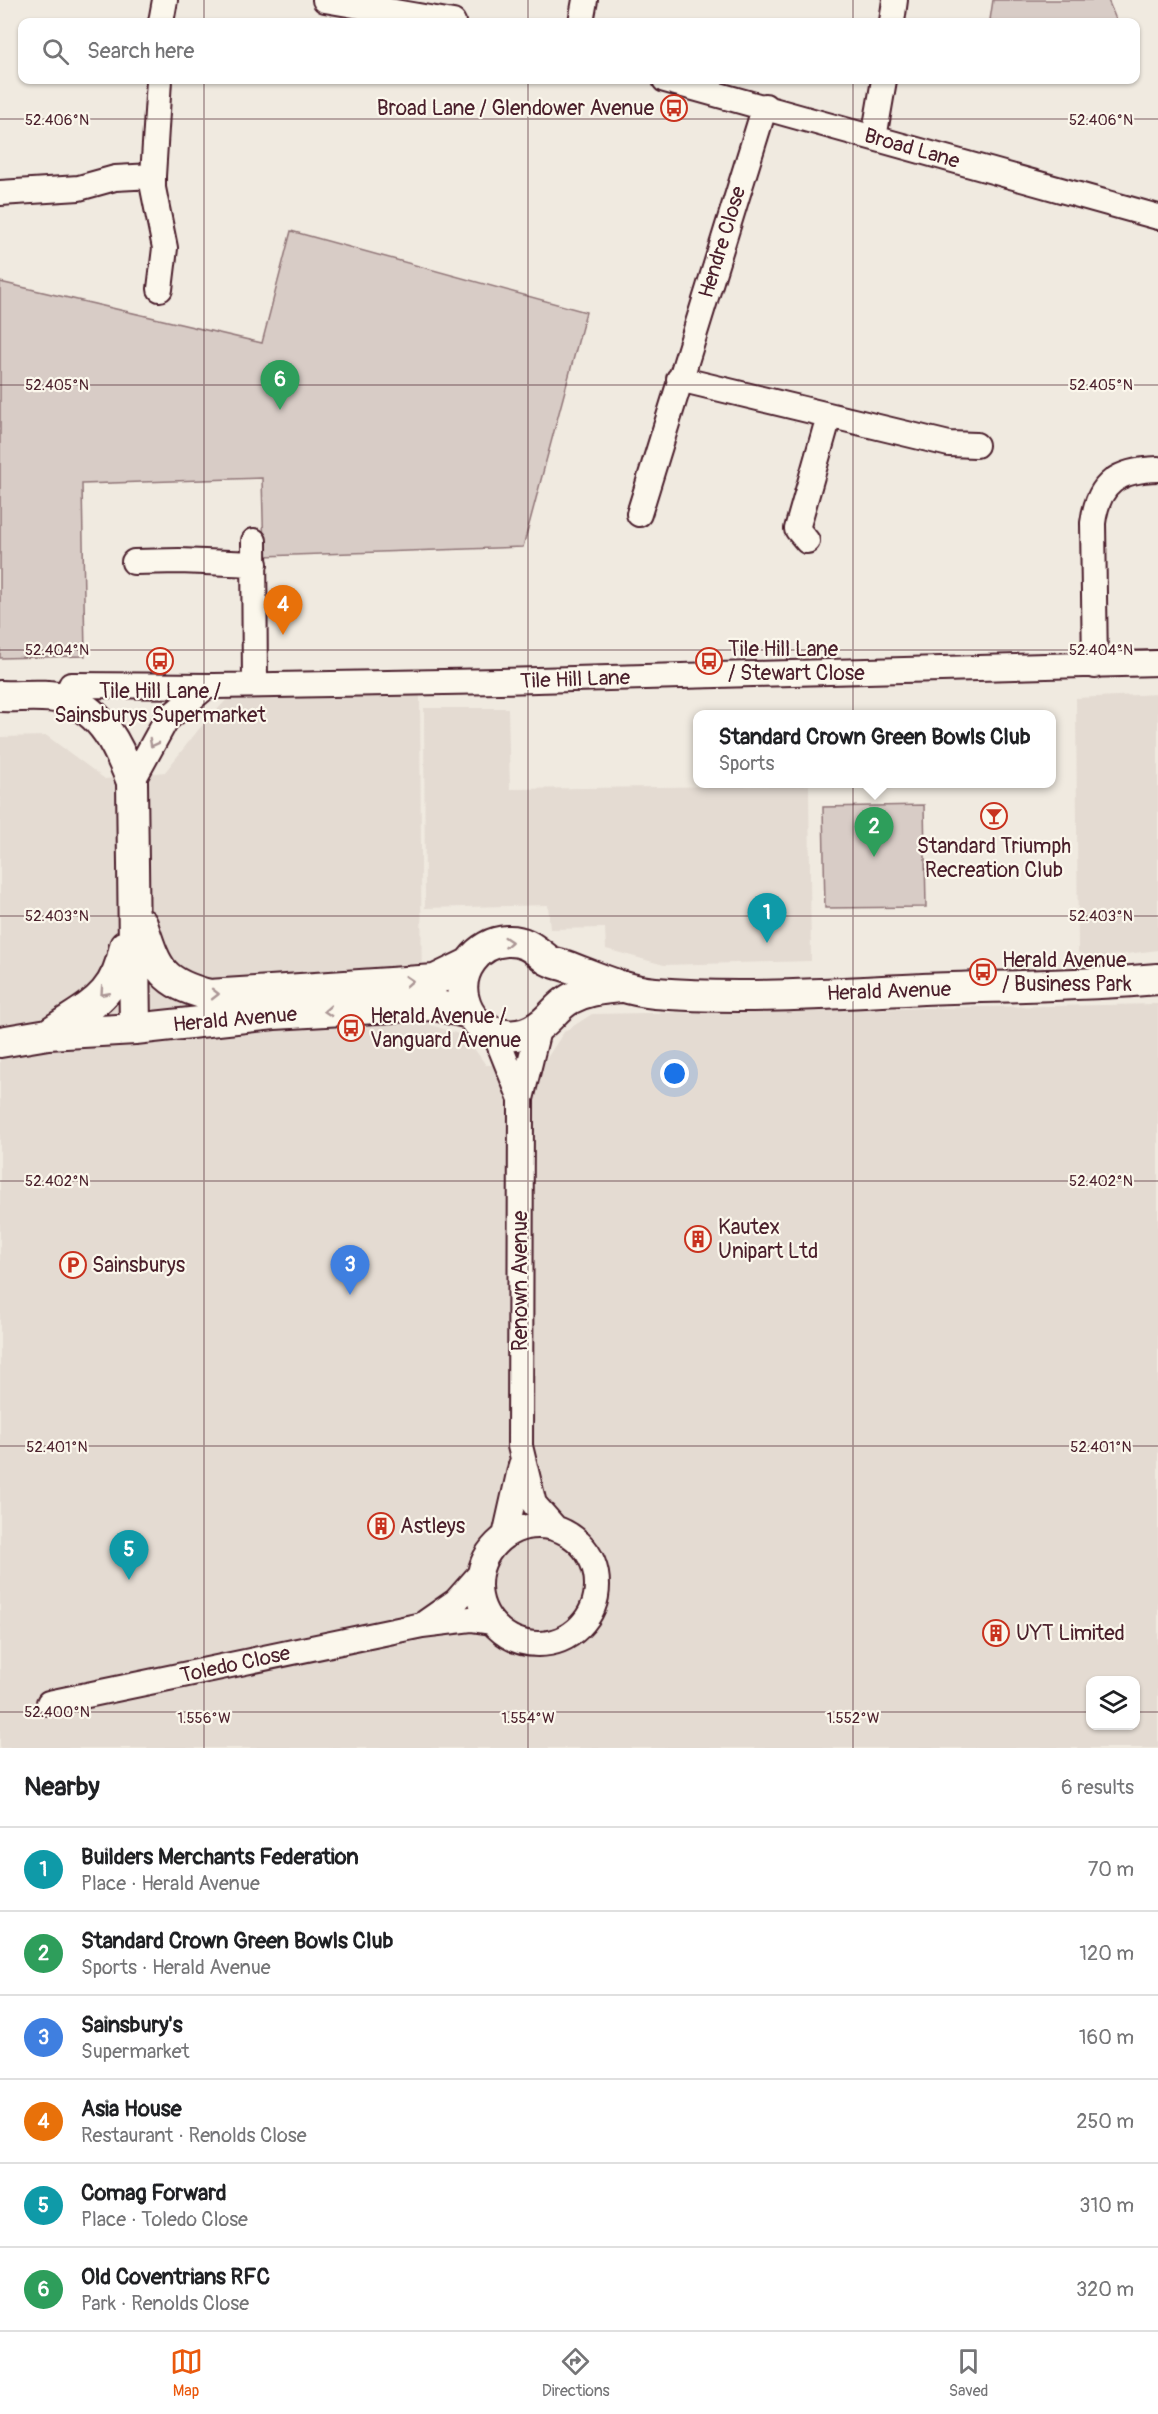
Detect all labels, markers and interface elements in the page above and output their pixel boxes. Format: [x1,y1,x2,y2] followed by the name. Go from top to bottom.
[18,18,1140,84] search box
[39,35,72,68] icon: search
[87,37,194,65] text: Search here
[659,93,689,123] bus stop icon: Broad Lane / Glendower Avenue
[377,95,655,122] place label: Broad Lane / Glendower Avenue
[25,111,89,130] text: 52.406°N
[1069,111,1133,130] text: 52.406°N
[861,122,963,175] street label: Broad Lane
[693,182,752,301] street label: Hendre Close
[260,360,300,410] pin: 6
[25,376,89,395] text: 52.405°N
[1069,376,1133,395] text: 52.405°N
[264,586,302,635] pin: 4
[728,636,865,687] place label: Tile Hill Lane / Stewart Close
[25,641,89,660] text: 52.404°N
[1069,641,1133,660] text: 52.404°N
[145,646,175,676] bus stop icon: Tile Hill Lane / Sainsburys Supermarket
[694,646,724,676] bus stop icon: Tile Hill Lane / Stewart Close
[520,664,631,695] street label: Tile Hill Lane
[54,678,266,729] place label: Tile Hill Lane / Sainsburys Supermarket
[693,710,1056,788] popup
[718,723,1031,751] text: Standard Crown Green Bowls Club
[149,737,160,747] one-way arrow
[718,751,774,776] text: Sports
[979,801,1009,831] bar icon: Standard Triumph Recreation Club
[854,808,894,857] pin: 2
[917,833,1071,884] place label: Standard Triumph Recreation Club
[748,894,786,943] pin: 1
[25,907,89,926] text: 52.403°N
[1069,907,1133,926] text: 52.403°N
[503,936,512,949] one-way arrow
[1002,947,1132,998] place label: Herald Avenue / Business Park
[968,957,998,987] bus stop icon: Herald Avenue / Business Park
[405,975,414,988] one-way arrow
[826,976,952,1007] street label: Herald Avenue
[101,986,112,997] one-way arrow
[210,988,219,1000] one-way arrow
[172,1001,299,1038] street label: Herald Avenue
[370,1003,522,1054] place label: Herald Avenue / Vanguard Avenue
[323,1004,332,1017] one-way arrow
[336,1013,366,1043] bus stop icon: Herald Avenue / Vanguard Avenue
[660,1059,689,1088] your location
[25,1172,89,1191] text: 52.402°N
[1069,1172,1133,1191] text: 52.402°N
[507,1210,534,1351] street label: Renown Avenue
[718,1214,818,1265] place label: Kautex Unipart Ltd
[683,1224,713,1254] building icon: Kautex Unipart Ltd
[330,1246,370,1295] pin: 3
[58,1250,88,1280] parking icon: Sainsburys
[92,1252,186,1279] place label: Sainsburys
[26,1438,88,1457] text: 52.401°N
[1070,1438,1132,1457] text: 52.401°N
[366,1511,396,1541] building icon: Astleys
[400,1513,466,1540] place label: Astleys
[110,1530,148,1580] pin: 5
[981,1618,1011,1648] building icon: UYT Limited
[1016,1620,1125,1647] place label: UYT Limited
[178,1640,293,1689] street label: Toledo Close
[1086,1676,1140,1730] map controls
[1086,1676,1140,1730] button: layers
[24,1703,90,1722] text: 52.400°N
[177,1709,231,1728] text: 1.556°W
[501,1709,555,1728] text: 1.554°W
[826,1709,880,1728] text: 1.552°W
[24,1771,100,1803] text: Nearby
[1061,1775,1134,1800] text: 6 results
[81,1843,359,1871] text: Builders Merchants Federation
[40,1857,47,1882] text: 1
[1088,1857,1134,1882] text: 70 m
[81,1871,260,1896] text: Place · Herald Avenue
[81,1927,393,1955] text: Standard Crown Green Bowls Club
[38,1941,49,1966] text: 2
[1079,1941,1134,1966] text: 120 m
[81,1955,271,1980] text: Sports · Herald Avenue
[81,2011,182,2039] text: Sainsbury's
[38,2025,49,2050] text: 3
[1079,2025,1134,2050] text: 160 m
[81,2039,190,2064] text: Supermarket
[81,2095,182,2123] text: Asia House
[38,2109,49,2134] text: 4
[1076,2109,1134,2134] text: 250 m
[81,2123,307,2148] text: Restaurant · Renolds Close
[81,2179,226,2207] text: Comag Forward
[38,2193,49,2218] text: 5
[1079,2193,1134,2218] text: 310 m
[81,2207,248,2232] text: Place · Toledo Close
[81,2263,270,2291] text: Old Coventrians RFC
[38,2277,49,2302] text: 6
[1076,2277,1134,2302] text: 320 m
[81,2291,249,2316] text: Park · Renolds Close
[170,2345,203,2401] tab: Map
[542,2345,610,2401] tab: Directions
[949,2345,988,2401] tab: Saved

